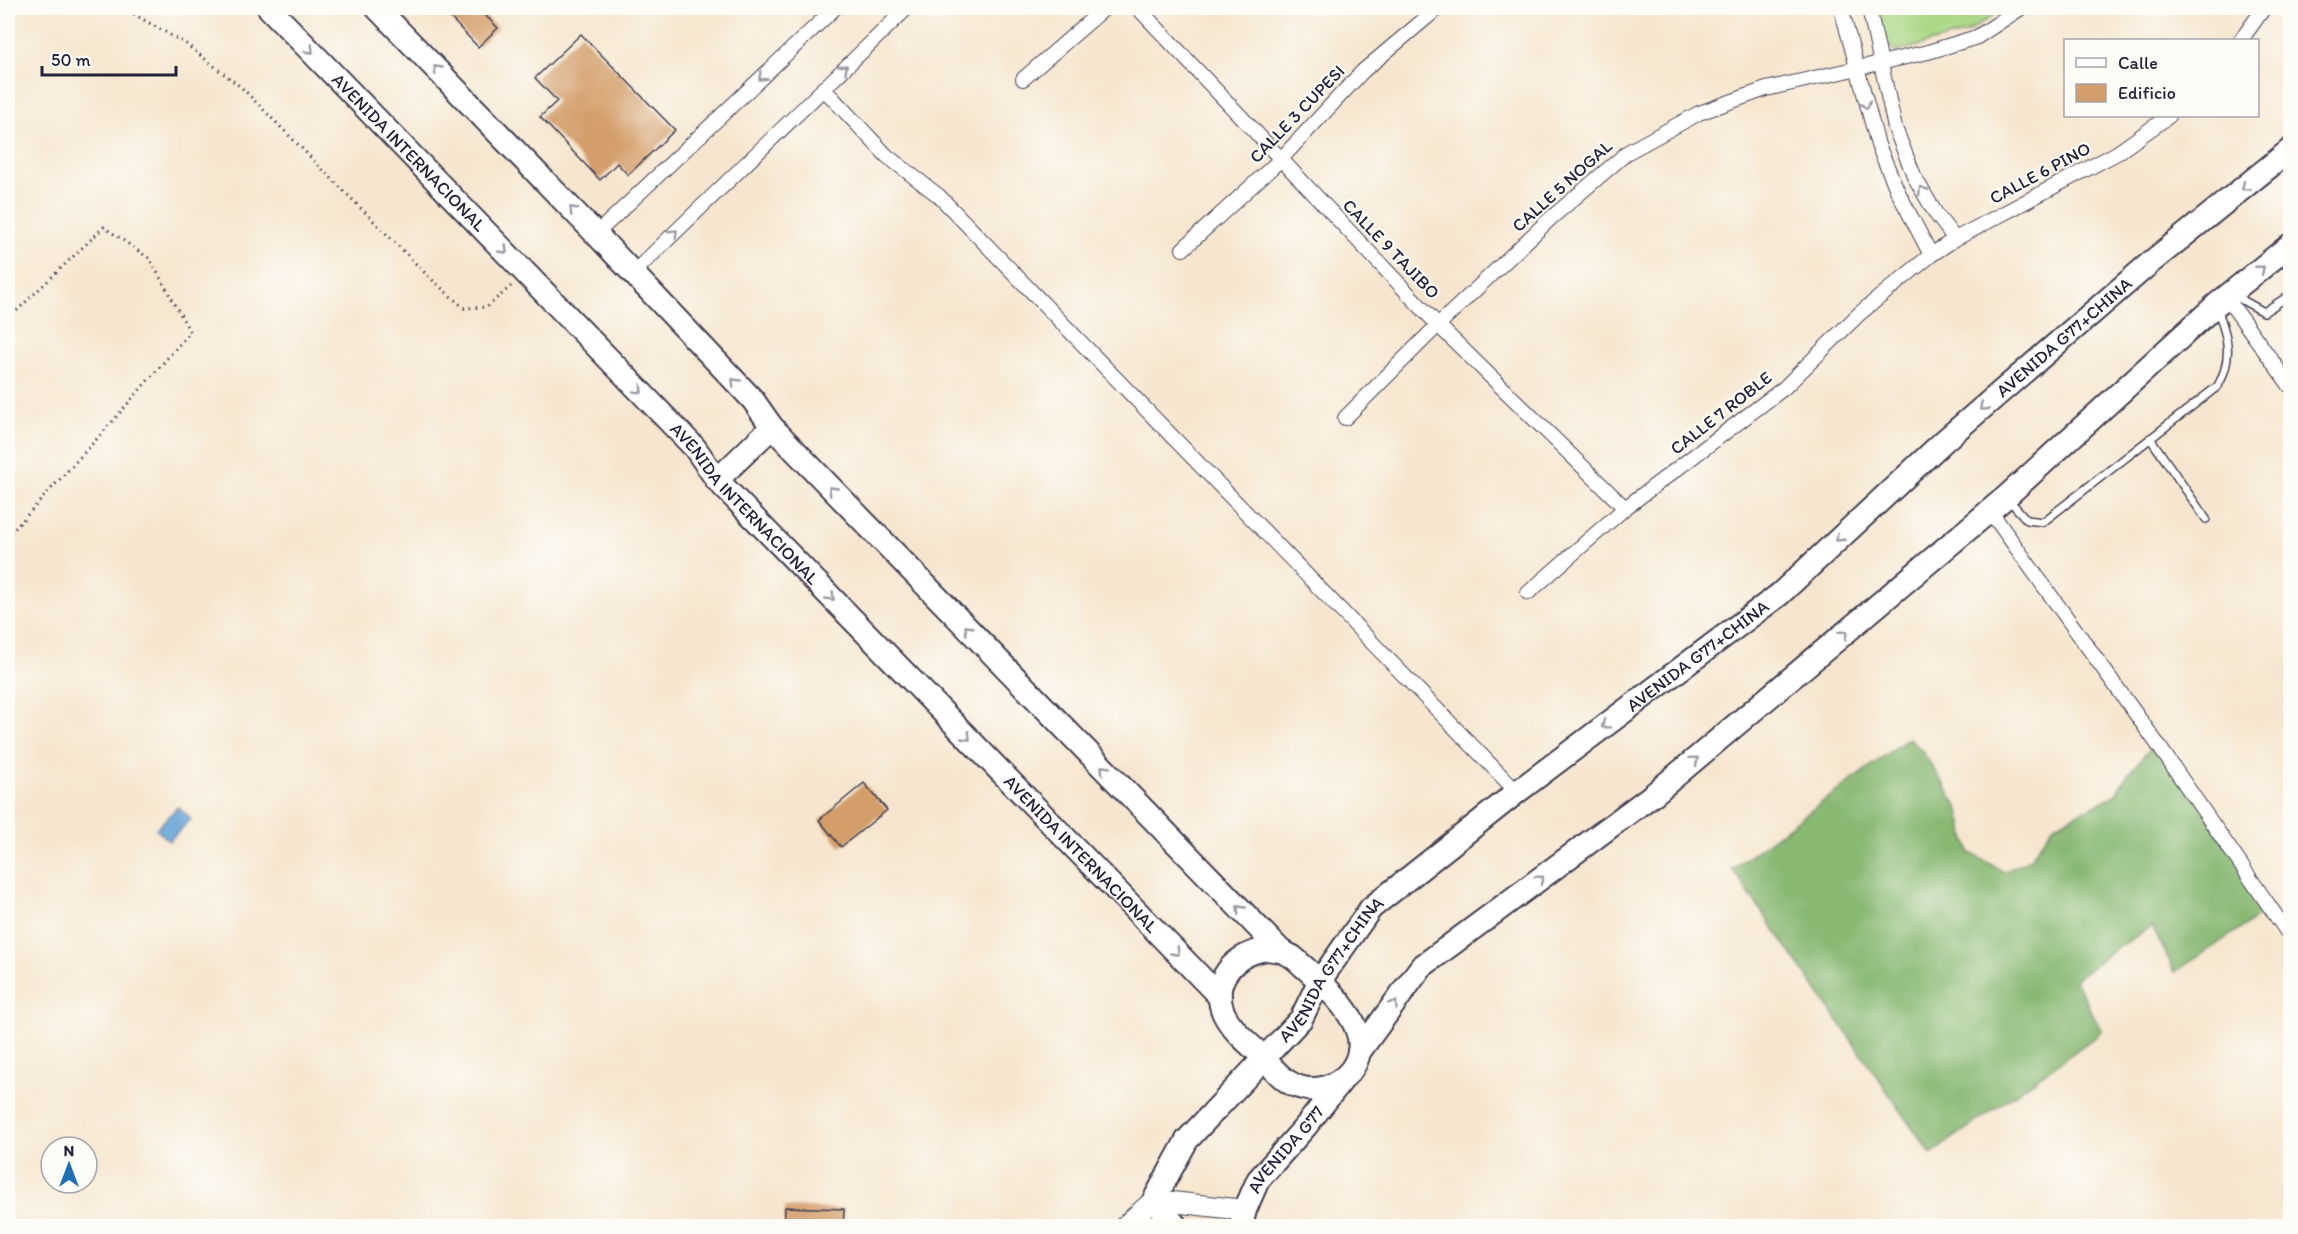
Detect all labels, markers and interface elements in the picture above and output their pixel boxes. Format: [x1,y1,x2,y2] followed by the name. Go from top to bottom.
[42,39,176,77] scale bar
[2064,39,2259,117] legend
[303,43,314,53] one-way arrow
[51,49,91,71] text: 50 m
[2118,52,2158,74] text: Calle
[1245,60,1349,168] street label: CALLE 3 CUPESI
[837,64,847,75] one-way arrow
[433,66,444,76] one-way arrow
[327,69,490,236] street label: AVENIDA INTERNACIONAL
[759,70,769,81] one-way arrow
[2118,82,2176,104] text: Edificio
[1859,99,1871,110] one-way arrow
[1507,135,1617,237] street label: CALLE 5 NOGAL
[1986,137,2094,209] street label: CALLE 6 PINO
[2241,179,2252,190] one-way arrow
[1918,186,1929,196] one-way arrow
[1338,194,1444,304] street label: CALLE 9 TAJIBO
[569,206,580,217] one-way arrow
[667,230,678,241] one-way arrow
[496,243,507,254] one-way arrow
[2254,265,2265,276] one-way arrow
[1992,272,2137,402] street label: AVENIDA G77+CHINA
[1666,367,1776,459] street label: CALLE 7 ROBLE
[732,378,743,389] one-way arrow
[632,383,643,394] one-way arrow
[1980,400,1990,411] one-way arrow
[665,418,824,589] street label: AVENIDA INTERNACIONAL
[828,486,839,496] one-way arrow
[1836,531,1846,542] one-way arrow
[823,589,834,600] one-way arrow
[1622,595,1774,717] street label: AVENIDA G77+CHINA
[964,626,975,636] one-way arrow
[1837,630,1848,641] one-way arrow
[1601,718,1612,729] one-way arrow
[959,729,970,740] one-way arrow
[1688,756,1699,767] one-way arrow
[1100,766,1111,776] one-way arrow
[999,770,1163,937] street label: AVENIDA INTERNACIONAL
[1534,875,1545,886] one-way arrow
[1274,891,1388,1047] street label: AVENIDA G77+CHINA
[1236,905,1247,915] one-way arrow
[1168,944,1179,955] one-way arrow
[1386,1000,1397,1011] one-way arrow
[1243,1101,1329,1197] street label: AVENIDA G77
[39,1135,99,1195] north arrow
[64,1141,74,1160] text: N

